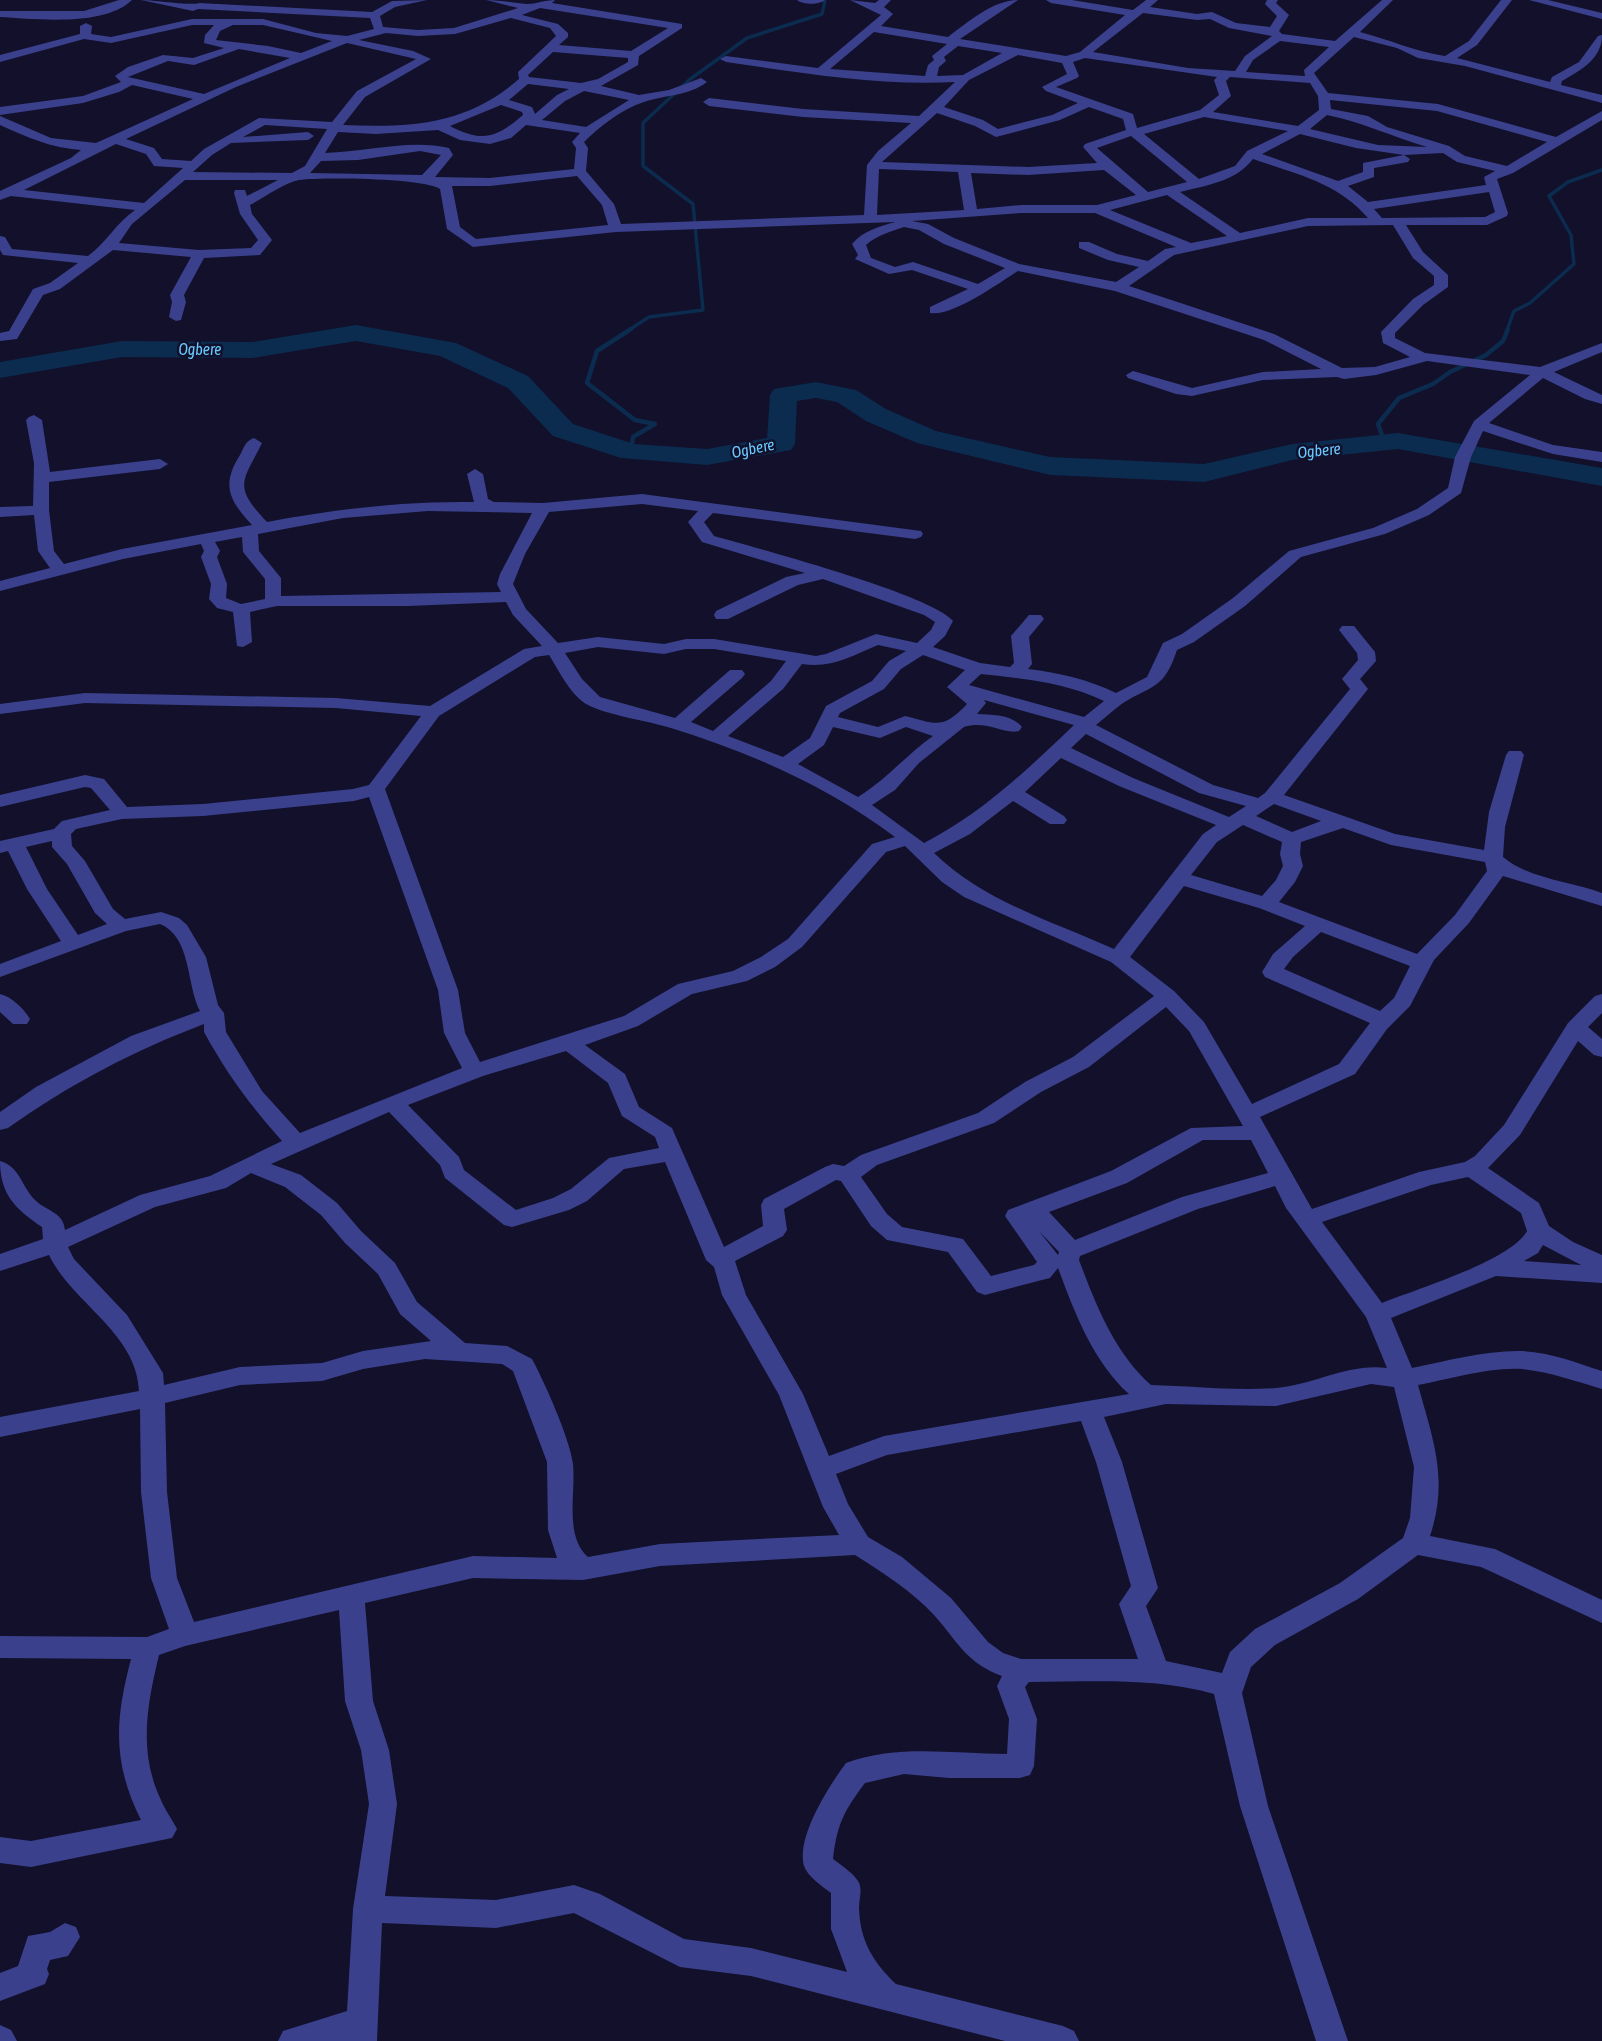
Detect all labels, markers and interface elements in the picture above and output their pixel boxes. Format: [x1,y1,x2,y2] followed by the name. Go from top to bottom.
[178,340,222,359] water label: Ogbere
[730,435,776,462] water label: Ogbere
[1297,439,1342,462] water label: Ogbere

